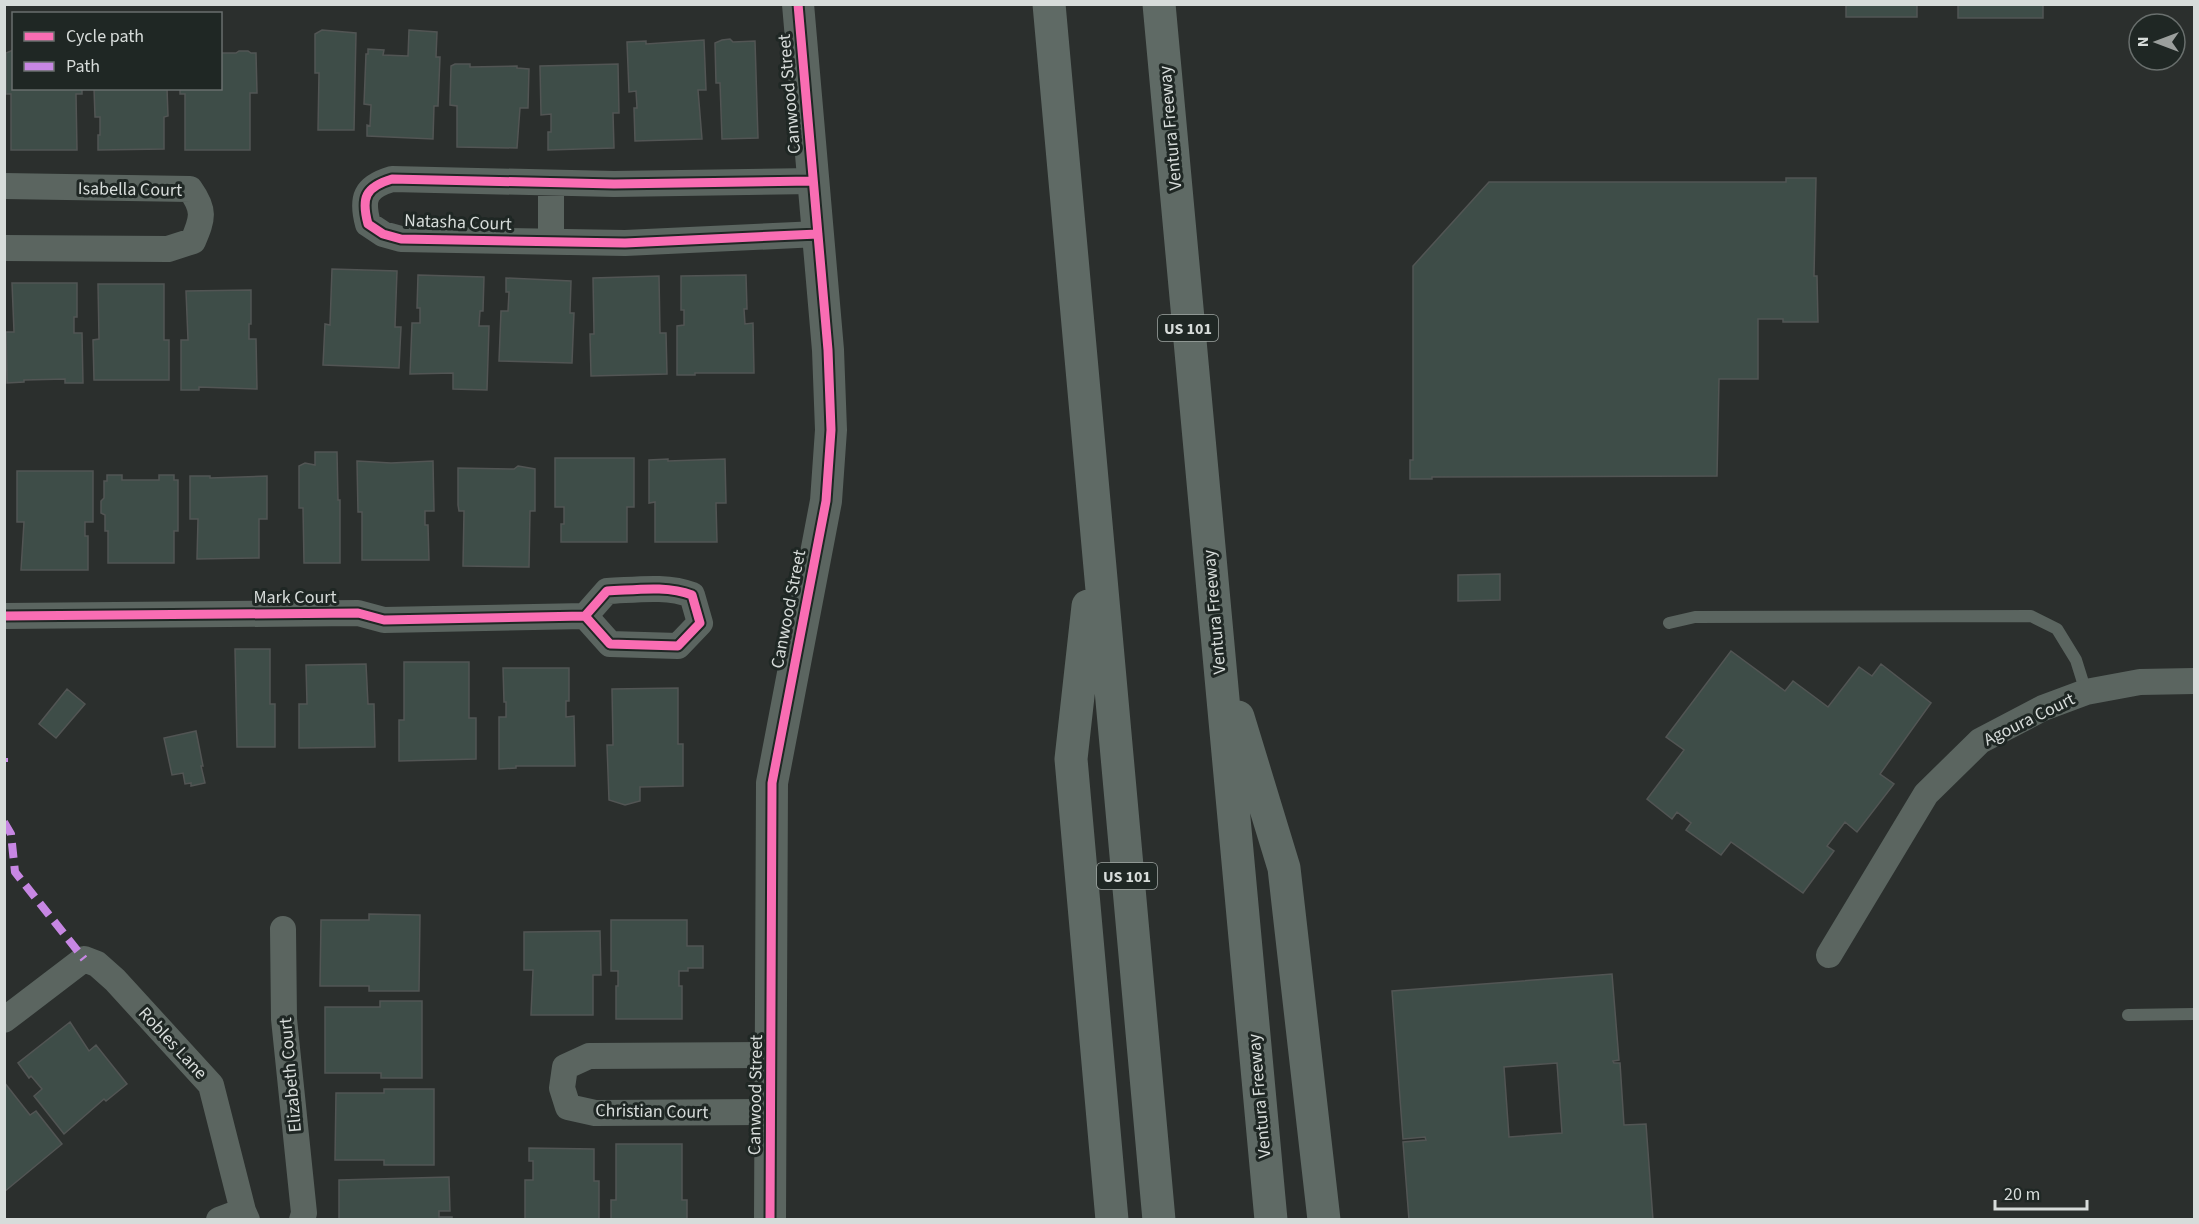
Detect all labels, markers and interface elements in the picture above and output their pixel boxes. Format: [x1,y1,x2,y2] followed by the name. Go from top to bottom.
[12,12,222,90] legend
[2127,12,2187,72] north arrow
[66,24,144,49] text: Cycle path
[772,33,807,155] street label: Canwood Street
[2132,37,2154,47] text: N
[66,54,100,79] text: Path
[1153,64,1188,191] street label: Ventura Freeway
[78,176,182,203] street label: Isabella Court
[404,208,512,237] street label: Natasha Court
[1158,315,1218,341] road number: US 101
[765,548,812,671] street label: Canwood Street
[1197,548,1232,675] street label: Ventura Freeway
[253,585,337,610] street label: Mark Court
[1979,687,2079,752] street label: Agoura Court
[1097,863,1157,889] road number: US 101
[132,1002,213,1085] street label: Robles Lane
[273,1017,308,1133] street label: Elizabeth Court
[1242,1032,1277,1159] street label: Ventura Freeway
[742,1035,769,1155] street label: Canwood Street
[595,1098,709,1125] street label: Christian Court
[1995,1173,2086,1211] scale bar
[2004,1182,2040,1207] text: 20 m

